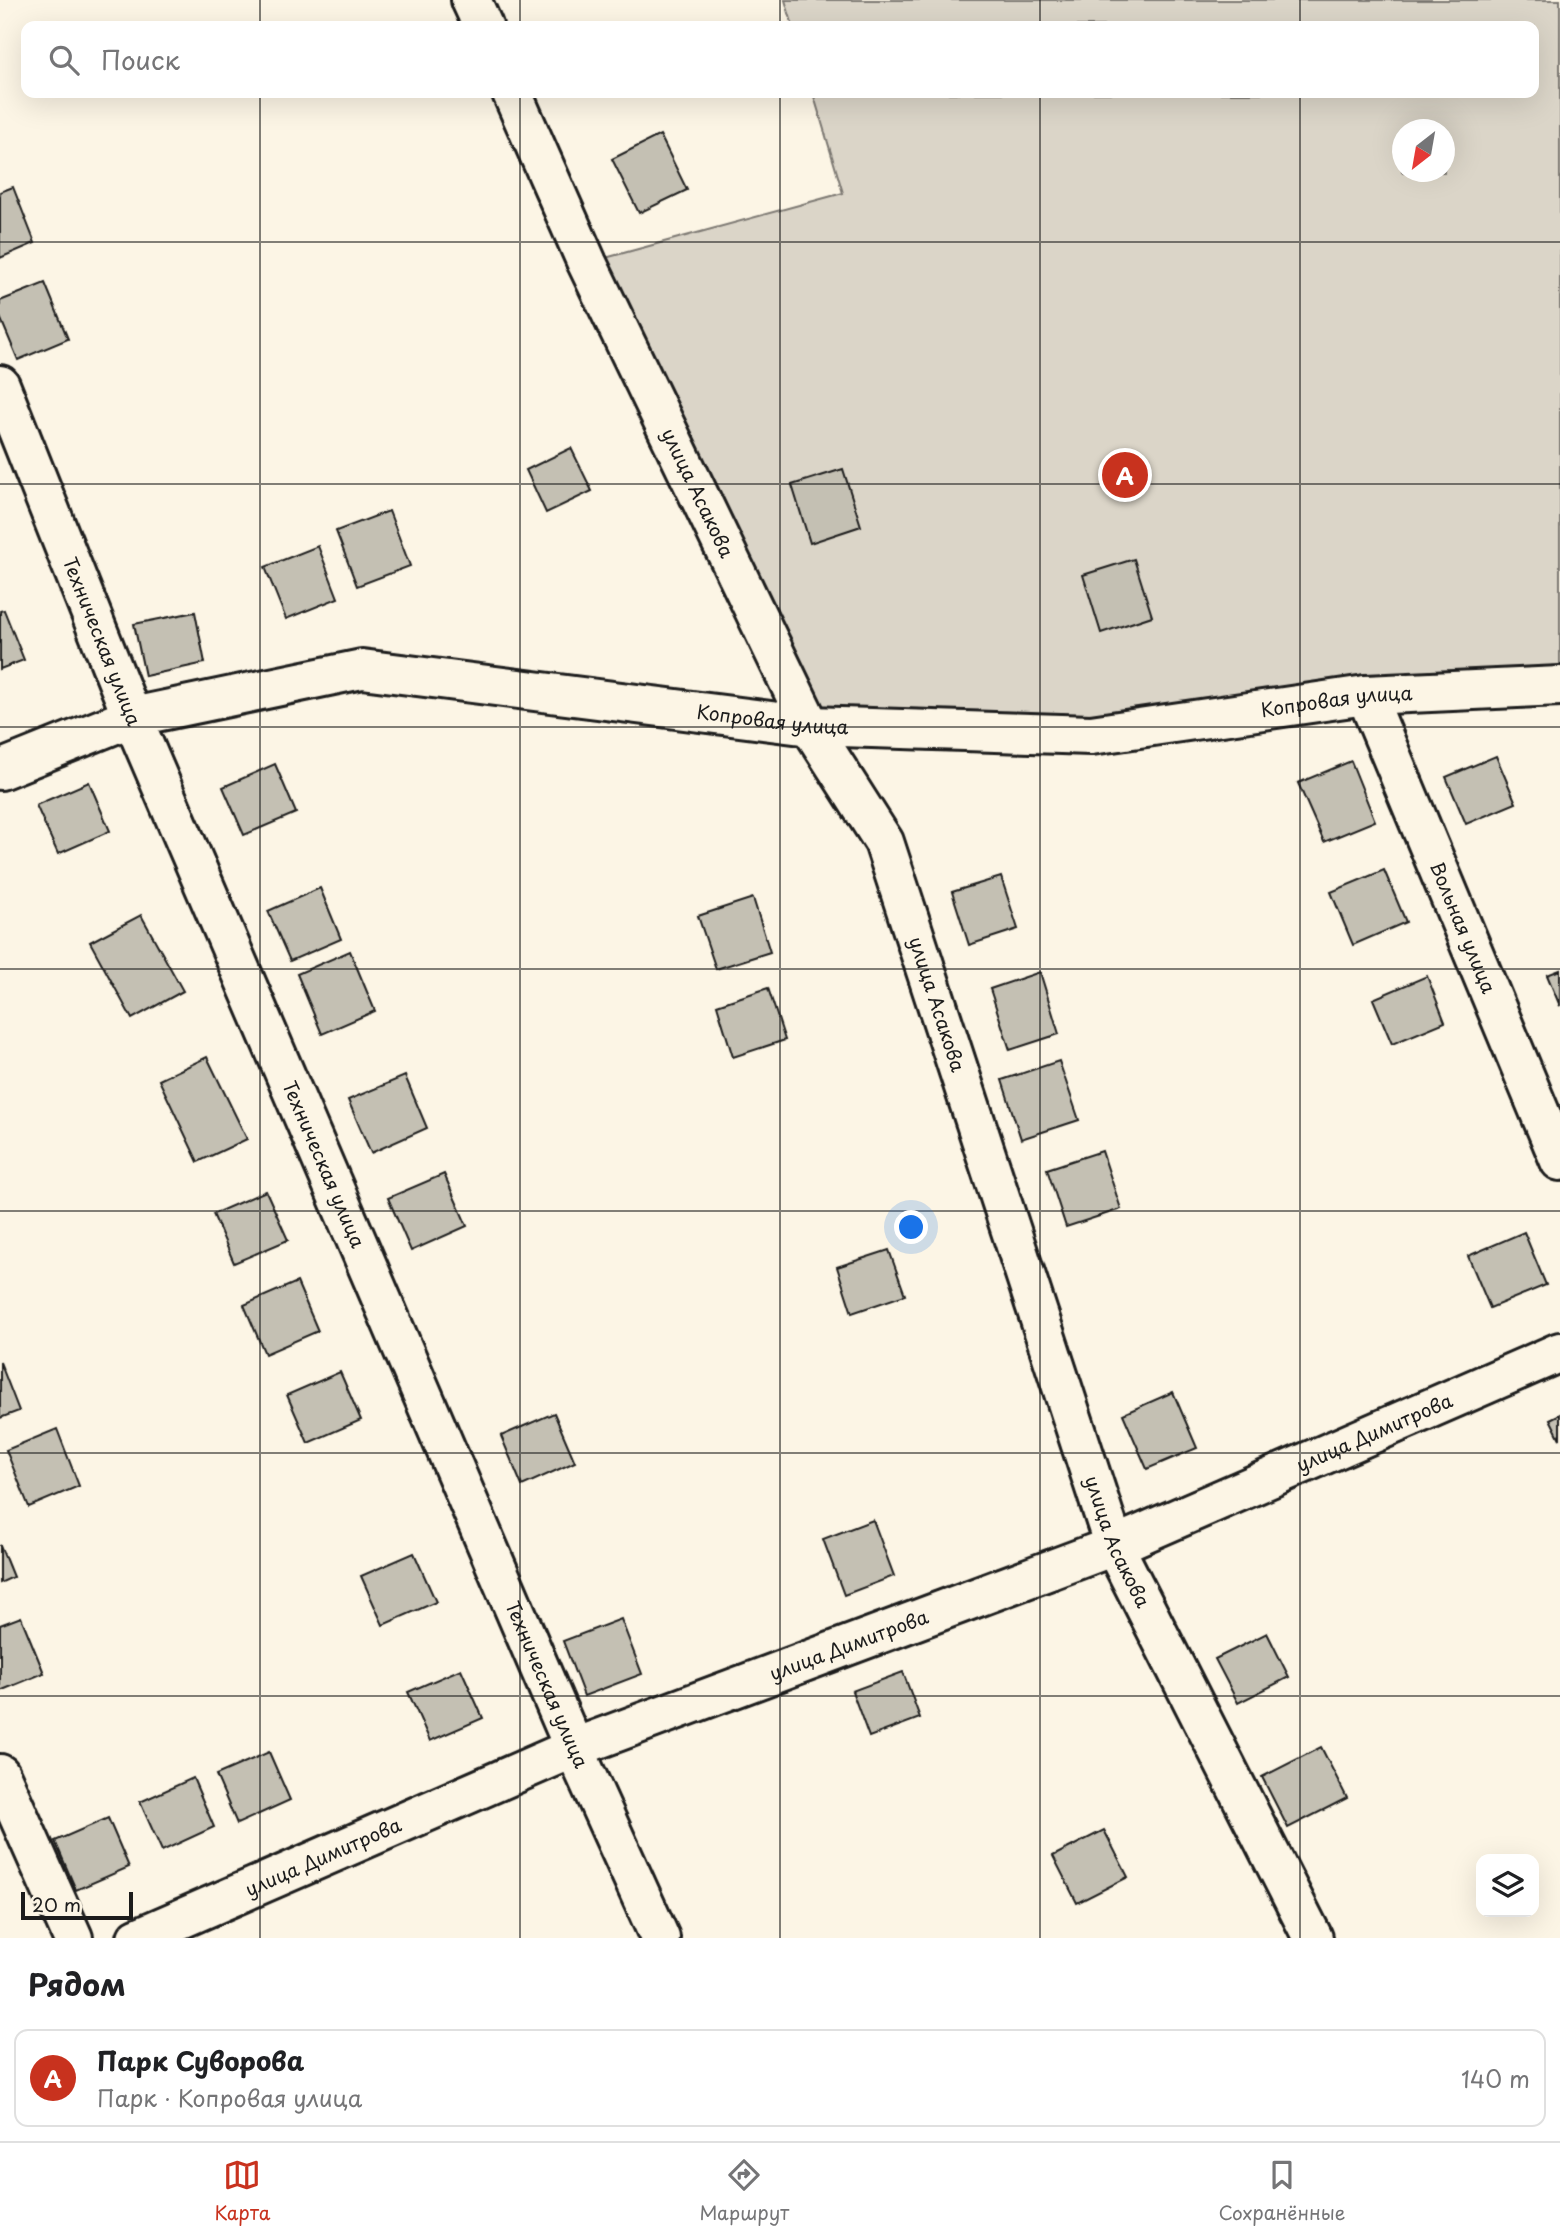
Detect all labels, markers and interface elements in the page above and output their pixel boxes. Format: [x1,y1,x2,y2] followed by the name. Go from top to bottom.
[21,21,1539,98] search box
[101,40,180,79] text: Поиск
[45,41,83,79] icon: search
[1392,119,1455,182] north arrow
[655,423,742,562] street label: улица Асакова
[1102,449,1148,501] pin: A
[57,553,149,730] street label: Техническая улица
[1259,678,1413,723] street label: Копровая улица
[695,697,849,740] street label: Копровая улица
[1424,857,1504,997] street label: Вольная улица
[903,933,973,1075] street label: улица Асакова
[277,1076,373,1252] street label: Техническая улица
[894,1210,928,1244] your location
[1291,1385,1457,1478] street label: улица Димитрова
[1079,1472,1158,1612] street label: улица Асакова
[500,1596,596,1772] street label: Техническая улица
[765,1602,932,1687] street label: улица Димитрова
[240,1810,405,1902] street label: улица Димитрова
[1476,1854,1539,1917] map controls
[1476,1854,1539,1917] button: layers
[21,1889,133,1921] scale bar
[32,1890,81,1918] text: 20 m
[28,1961,126,2006] text: Рядом
[97,2041,304,2080] text: Парк Суворова
[44,2061,62,2096] text: A
[1461,2061,1530,2096] text: 140 m
[97,2080,362,2115] text: Парк · Копровая улица
[215,2156,270,2226] tab: Карта
[699,2156,789,2226] tab: Маршрут
[1218,2156,1345,2226] tab: Сохранённые

